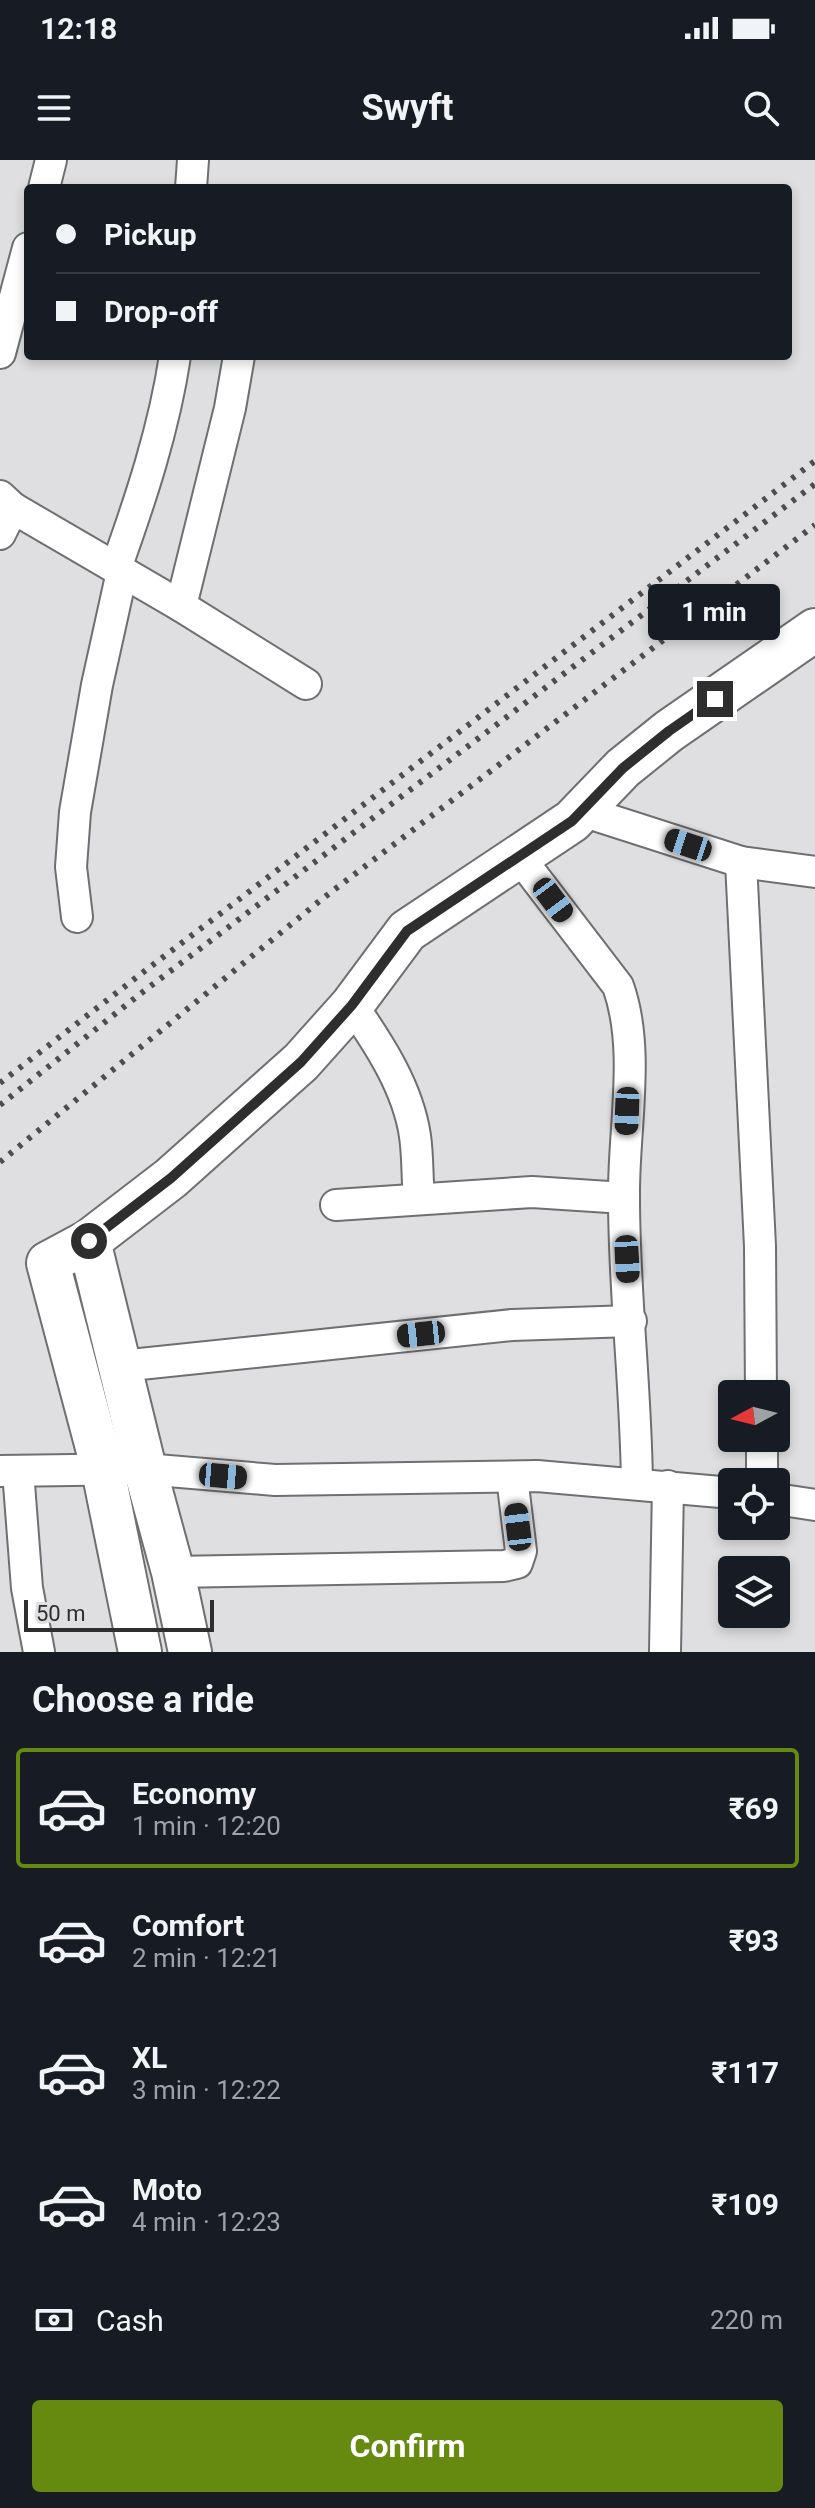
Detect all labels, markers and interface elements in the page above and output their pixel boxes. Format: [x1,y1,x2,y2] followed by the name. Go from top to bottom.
[40,11,117,46] text: 12:18
[32,86,76,130] icon: menu
[739,86,783,130] icon: search
[361,87,454,129] text: Swyft
[104,217,197,252] text: Pickup
[104,294,218,329] text: Drop-off
[649,583,781,639] callout: 1 min
[681,597,747,627] text: 1 min
[697,681,733,717] route end
[661,826,715,864] car
[529,874,577,926] car
[614,1087,640,1135] car
[71,1223,107,1259] route start
[614,1234,640,1284] car
[396,1320,446,1348] car
[718,1380,790,1452] north arrow
[718,1380,790,1628] map controls
[198,1462,248,1490] car
[718,1468,790,1540] button: locate
[503,1502,533,1552] car
[718,1556,790,1628] button: layers
[24,1596,214,1632] scale bar
[36,1601,85,1626] text: 50 m
[32,1679,254,1721] text: Choose a ride
[36,1772,108,1844] icon: car
[132,1776,256,1811] text: Economy
[729,1791,779,1826] text: ₹69
[132,1811,281,1841] text: 1 min · 12:20
[36,1904,108,1976] icon: car
[132,1908,244,1943] text: Comfort
[729,1923,779,1958] text: ₹93
[132,1943,281,1973] text: 2 min · 12:21
[36,2036,108,2108] icon: car
[132,2040,167,2075] text: XL
[712,2055,779,2090] text: ₹117
[132,2075,281,2105] text: 3 min · 12:22
[36,2168,108,2240] icon: car
[132,2172,202,2207] text: Moto
[712,2187,779,2222] text: ₹109
[132,2207,281,2237] text: 4 min · 12:23
[32,2298,76,2342] icon: cash
[96,2303,164,2338] text: Cash
[710,2305,783,2335] text: 220 m
[32,2400,783,2492] button: Confirm

